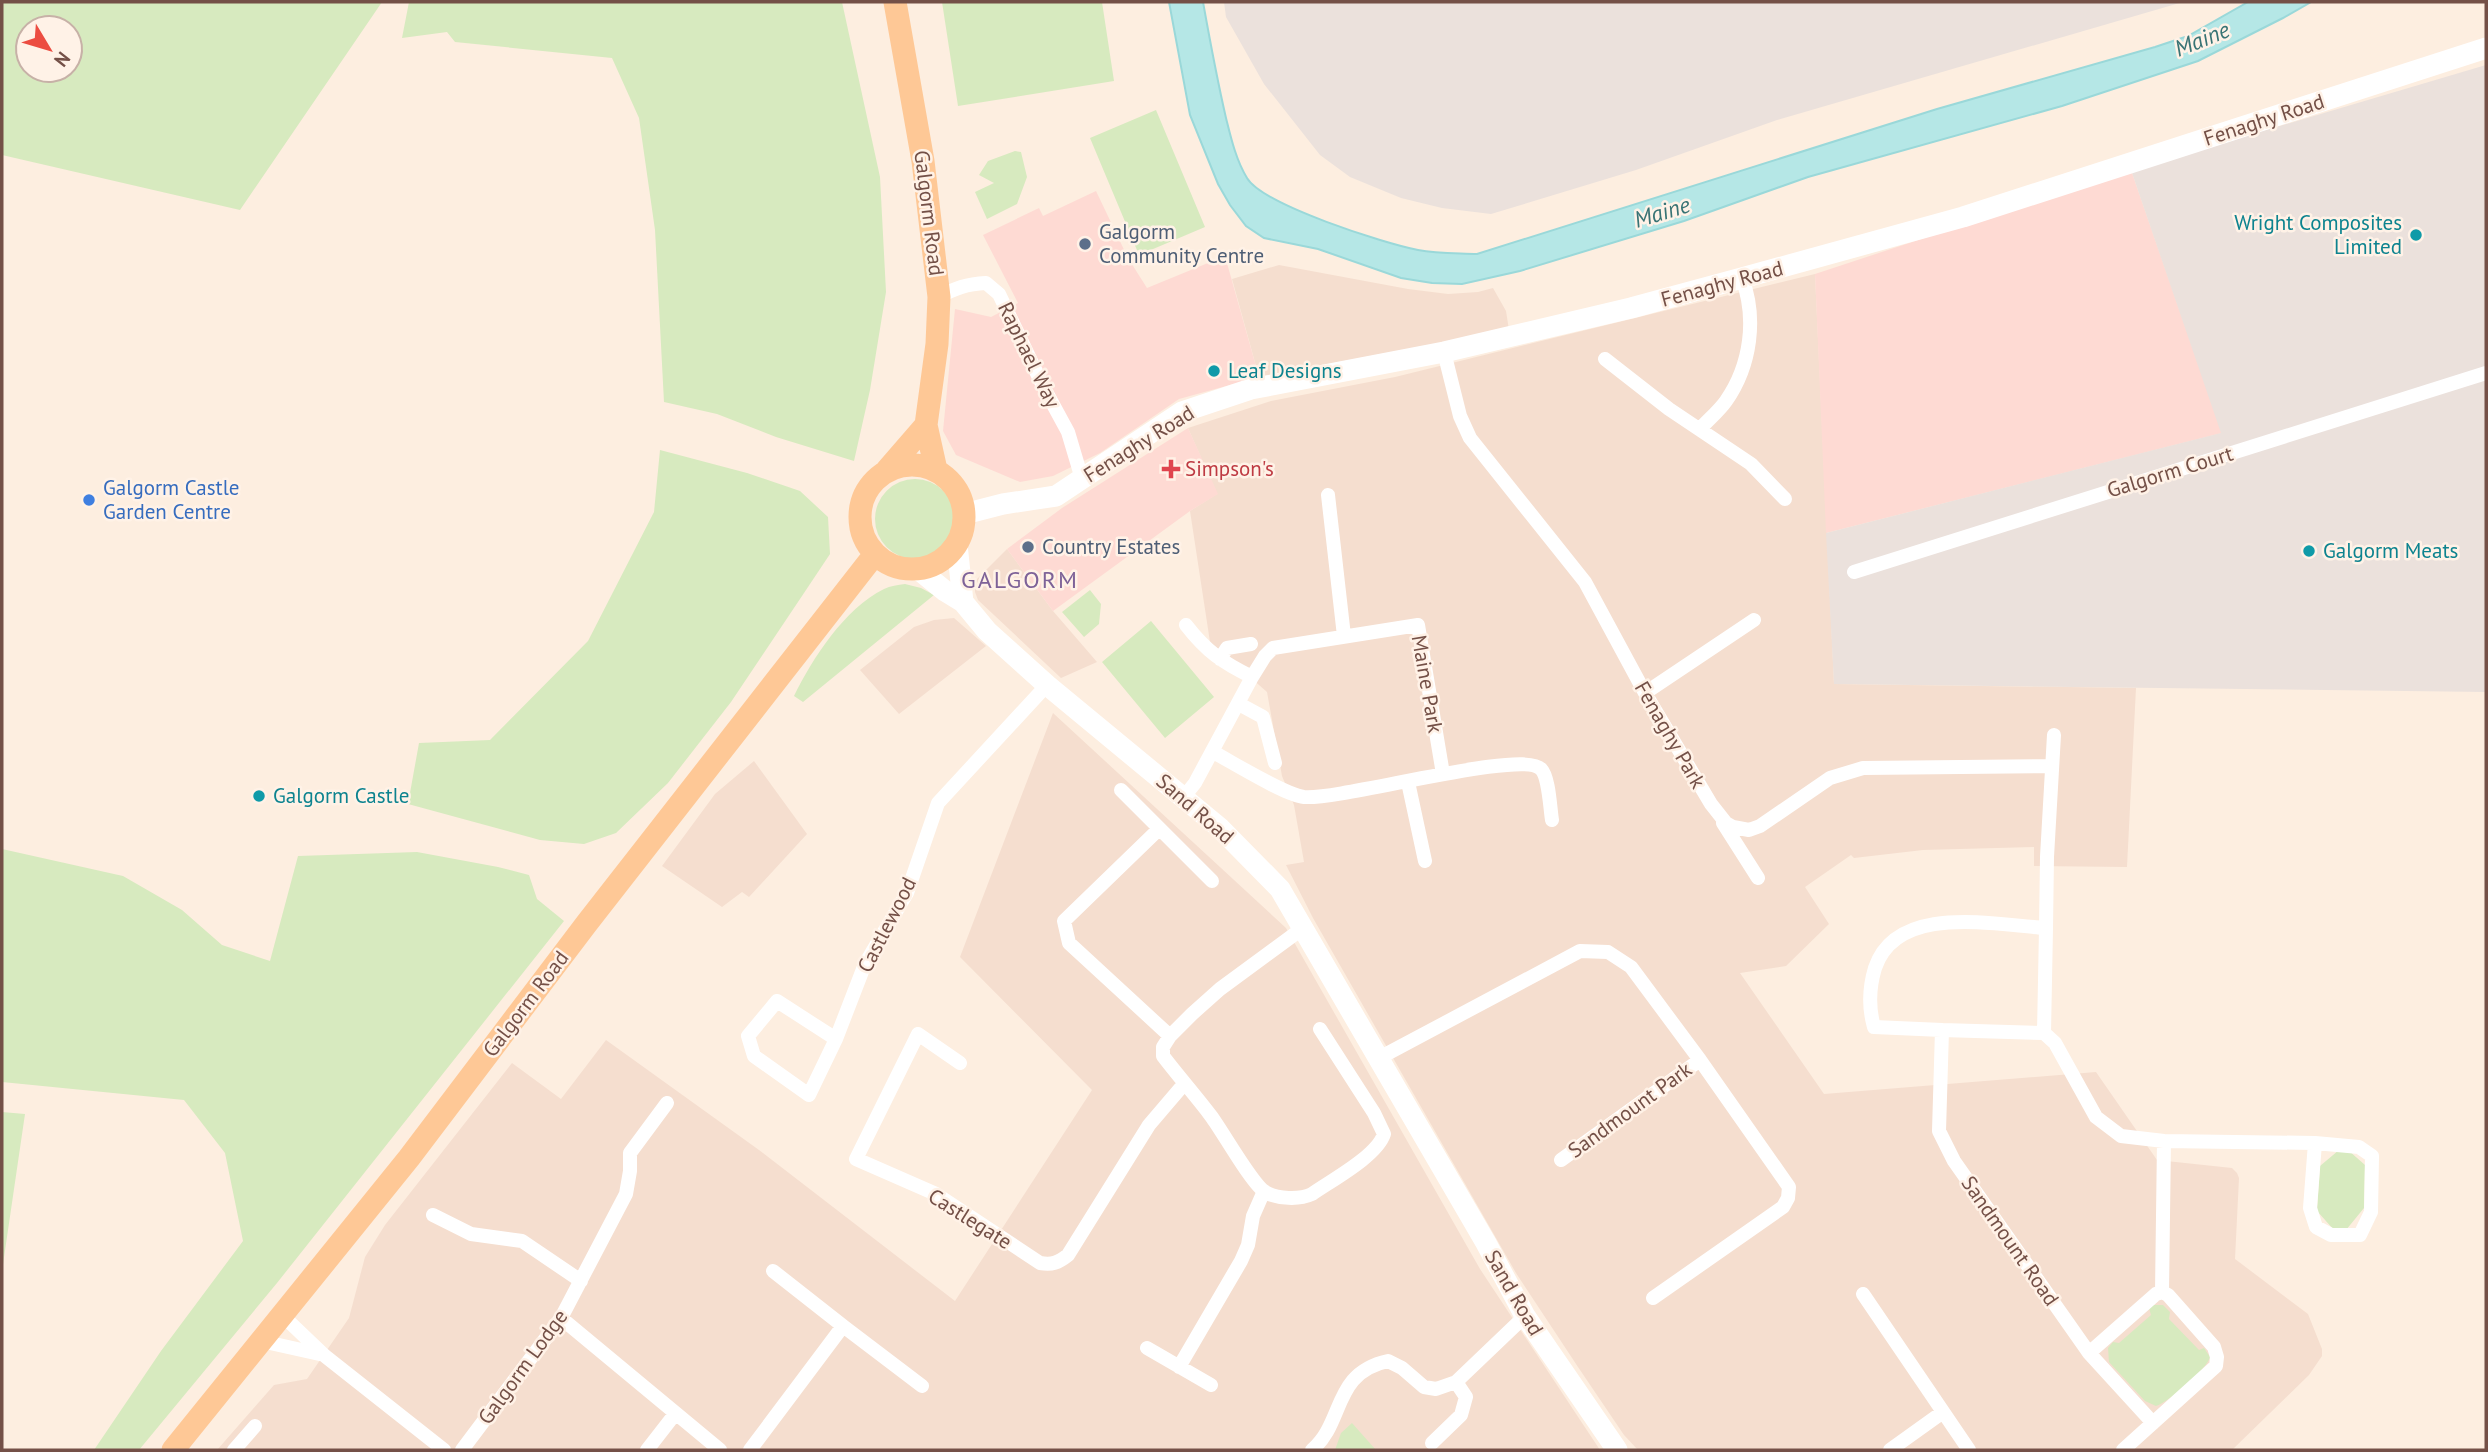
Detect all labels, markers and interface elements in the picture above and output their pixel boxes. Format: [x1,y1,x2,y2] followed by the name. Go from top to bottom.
[14,14,84,84] north arrow
[2170,14,2234,63] water label: Maine
[49,47,76,72] text: N
[2200,87,2328,152] street label: Fenaghy Road
[908,149,951,277] street label: Galgorm Road
[1630,189,1694,234] water label: Maine
[2234,209,2402,260] place label: Wright Composites Limited
[1099,218,1264,269] place label: Galgorm Community Centre
[2408,227,2424,243] marker: Wright Composites Limited
[1077,236,1093,252] marker: Galgorm Community Centre
[1658,254,1786,313] street label: Fenaghy Road
[992,297,1067,412] street label: Raphael Way
[1228,357,1341,384] place label: Leaf Designs
[1206,363,1222,379] marker: Leaf Designs
[1078,399,1199,488] street label: Fenaghy Road
[2104,440,2236,504] street label: Galgorm Court
[1185,455,1274,482] place label: Simpson's
[1163,461,1179,477] marker: Simpson's
[103,474,240,525] place label: Galgorm Castle Garden Centre
[81,492,97,508] marker: Galgorm Castle Garden Centre
[1042,533,1180,560] place label: Country Estates
[2323,537,2458,564] place label: Galgorm Meats
[1020,539,1036,555] marker: Country Estates
[2301,543,2317,559] marker: Galgorm Meats
[961,564,1079,595] district label: GALGORM
[1406,633,1449,735] street label: Maine Park
[1629,676,1712,793] street label: Fenaghy Park
[1151,767,1240,850] street label: Sand Road
[273,782,410,809] place label: Galgorm Castle
[251,788,267,804] marker: Galgorm Castle
[851,872,922,977] street label: Castlewood
[477,945,574,1062] street label: Galgorm Road
[1562,1056,1697,1164] street label: Sandmount Park
[1956,1170,2065,1311] street label: Sandmount Road
[923,1182,1017,1255] street label: Castlegate
[1479,1245,1550,1340] street label: Sand Road
[472,1304,573,1430] street label: Galgorm Lodge

